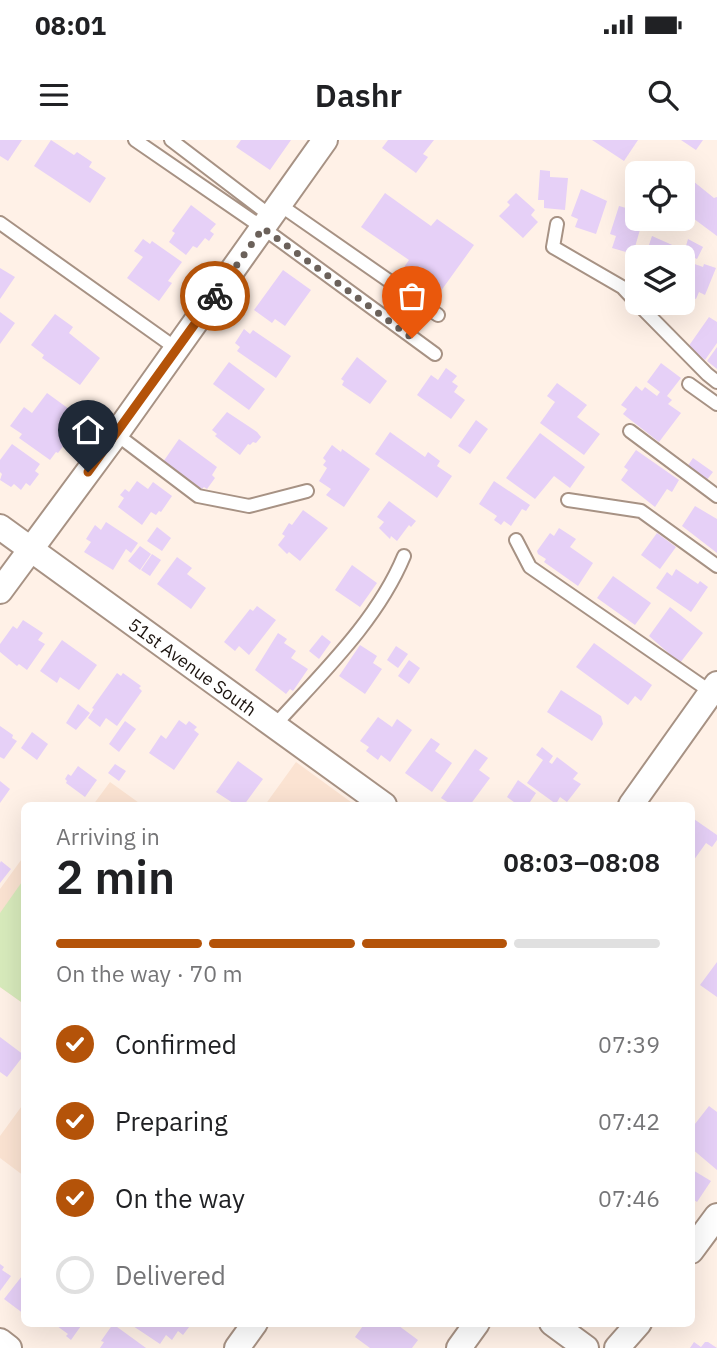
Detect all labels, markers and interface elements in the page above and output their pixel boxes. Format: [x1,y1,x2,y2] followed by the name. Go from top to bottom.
[35,8,106,42] text: 08:01
[315,74,402,116] text: Dashr
[35,76,73,114] icon: menu
[644,76,682,114] icon: search
[625,161,695,315] map controls
[625,161,695,231] button: locate
[625,245,695,315] button: layers
[180,261,250,331] courier
[382,266,442,338] pin
[196,277,234,315] icon: bike
[393,277,431,315] icon: bag
[58,400,118,472] pin
[69,411,107,449] icon: home
[124,613,261,721] street label: 51st Avenue South
[56,821,160,851] text: Arriving in
[503,845,660,879] text: 08:03–08:08
[56,847,175,907] text: 2 min
[56,958,243,988] text: On the way · 70 m
[56,1025,94,1063] icon: check
[115,1027,237,1061] text: Confirmed
[598,1029,660,1059] text: 07:39
[56,1102,94,1140] icon: check
[115,1104,228,1138] text: Preparing
[598,1106,660,1136] text: 07:42
[56,1179,94,1217] icon: check
[115,1181,245,1215] text: On the way
[598,1183,660,1213] text: 07:46
[115,1258,226,1292] text: Delivered

